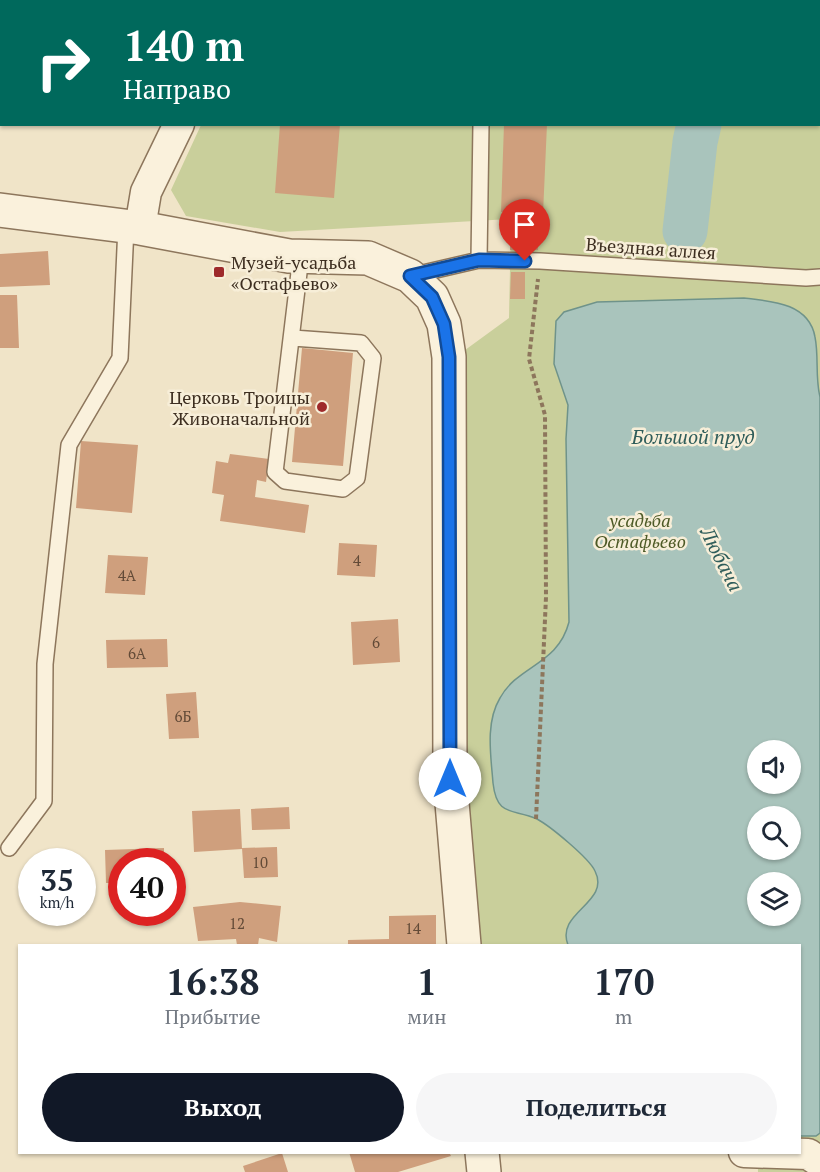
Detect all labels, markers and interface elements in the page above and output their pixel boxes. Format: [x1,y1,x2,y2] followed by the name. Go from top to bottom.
[123,17,244,73] text: 140 m
[24,24,102,102] icon: right
[123,71,231,107] text: Направо
[499,199,550,261] pin
[508,208,541,241] icon: arrive
[585,231,717,265] street label: Въездная аллея
[231,250,356,295] place label: Музей-усадьба «Остафьево»
[212,265,226,279] marker: Музей-усадьба «Остафьево»
[169,385,310,430] place label: Церковь Троицы Живоначальной
[315,400,329,414] marker: Церковь Троицы Живоначальной
[631,423,755,450] water label: Большой пруд
[594,508,686,553] park label: усадьба Остафьево
[694,521,750,596] water label: Любача
[353,550,361,570] house number: 4
[118,565,137,585] house number: 4А
[372,632,380,652] house number: 6
[128,643,147,663] house number: 6А
[175,706,192,726] house number: 6Б
[747,740,801,926] map controls
[747,740,801,794] button: sound
[418,747,482,811] position arrow
[747,806,801,860] button: search
[108,848,186,926] speed limit sign: 40
[252,852,268,872] house number: 10
[40,860,74,900] text: 35
[747,872,801,926] button: layers
[40,892,74,912] text: km/h
[229,913,245,933] house number: 12
[405,918,421,938] house number: 14
[166,958,260,1005] text: 16:38
[417,958,437,1005] text: 1
[593,958,654,1005] text: 170
[165,1003,261,1030] text: Прибытие
[407,1003,447,1030] text: мин
[615,1003,632,1030] text: m
[42,1073,404,1142] button: Выход
[416,1073,777,1142] button: Поделиться

